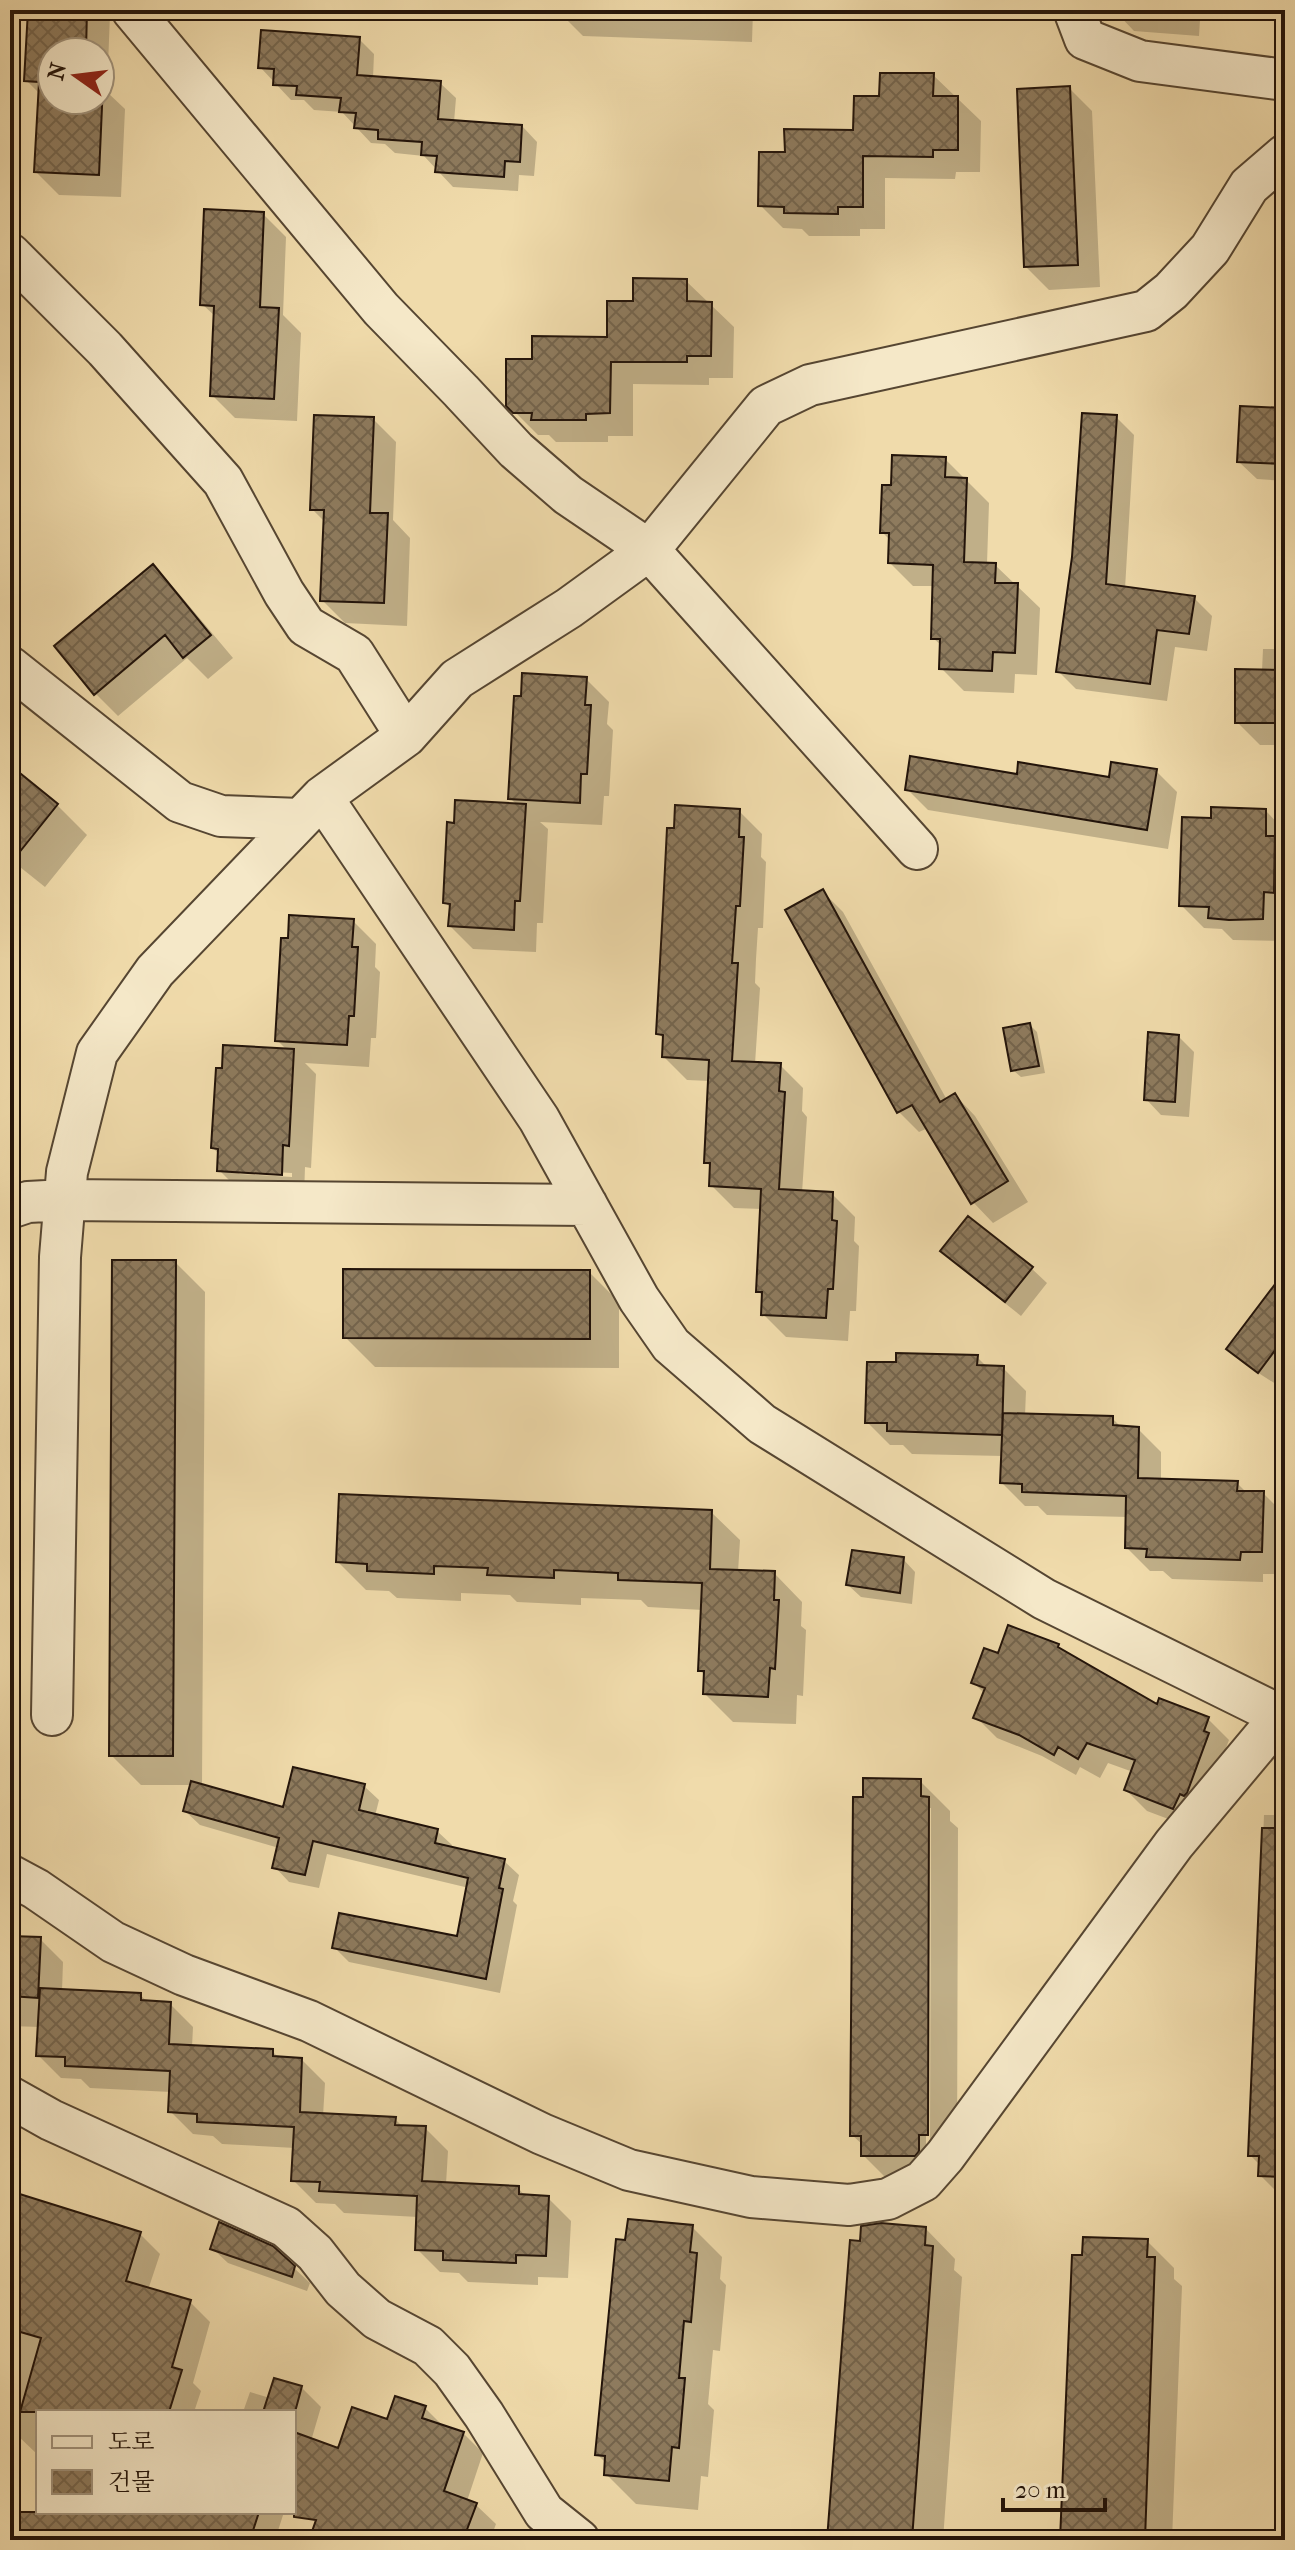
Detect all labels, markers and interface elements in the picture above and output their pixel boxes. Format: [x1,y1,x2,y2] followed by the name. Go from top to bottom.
[36,36,116,116] north arrow
[43,60,72,83] text: N
[36,2410,296,2514] legend
[108,2428,154,2456] text: 도로
[1003,2462,1105,2512] scale bar
[108,2468,154,2496] text: 건물
[1015,2476,1066,2504] text: 20 m

